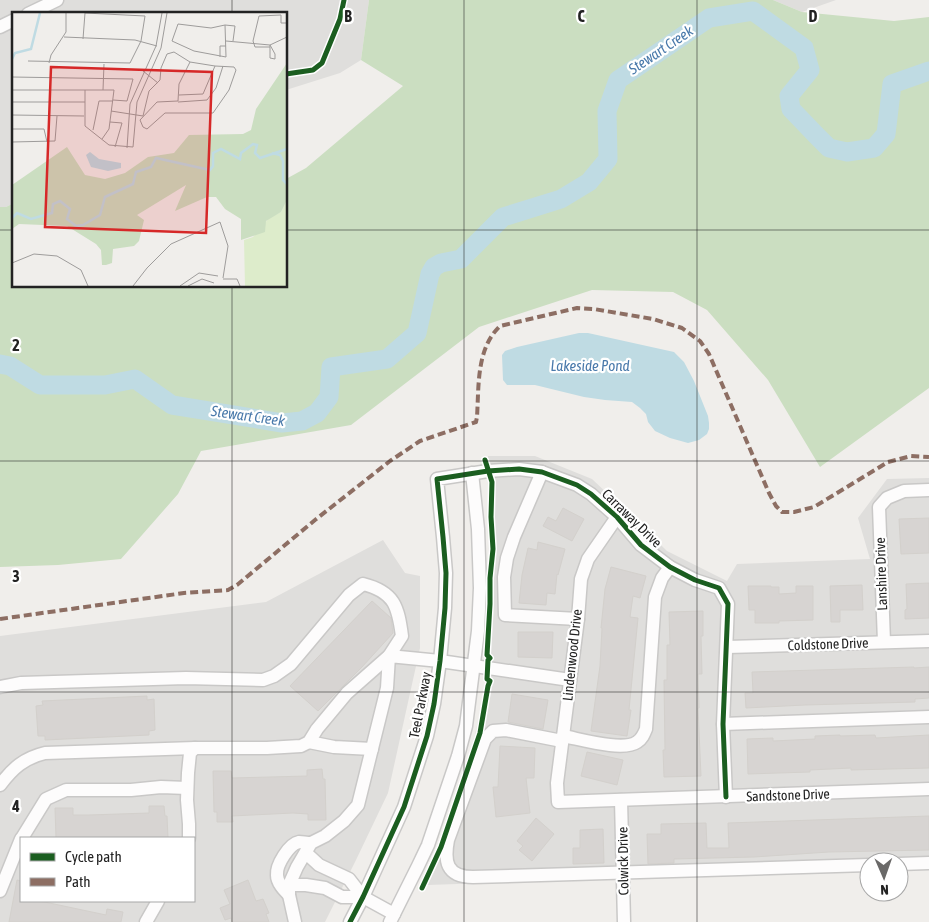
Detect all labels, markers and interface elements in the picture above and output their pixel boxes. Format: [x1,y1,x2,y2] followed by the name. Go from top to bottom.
[344,7,352,25] text: B
[577,7,585,25] text: C
[809,7,818,25] text: D
[12,12,288,288] inset map
[624,22,697,78] water label: Stewart Creek
[12,336,20,354] text: 2
[550,357,630,374] water label: Lakeside Pond
[209,402,286,429] water label: Stewart Creek
[599,486,665,550] street label: Carraway Drive
[872,537,890,611] street label: Lanshire Drive
[12,567,20,585] text: 3
[559,608,585,702] street label: Lindenwood Drive
[787,635,869,653] street label: Coldstone Drive
[406,670,434,740] street label: Teel Parkway
[746,786,830,804] street label: Sandstone Drive
[11,797,20,815] text: 4
[614,827,632,895] street label: Colwick Drive
[20,837,195,902] legend
[65,848,122,865] text: Cycle path
[859,852,909,902] north arrow
[65,873,91,890] text: Path
[880,882,889,898] text: N

